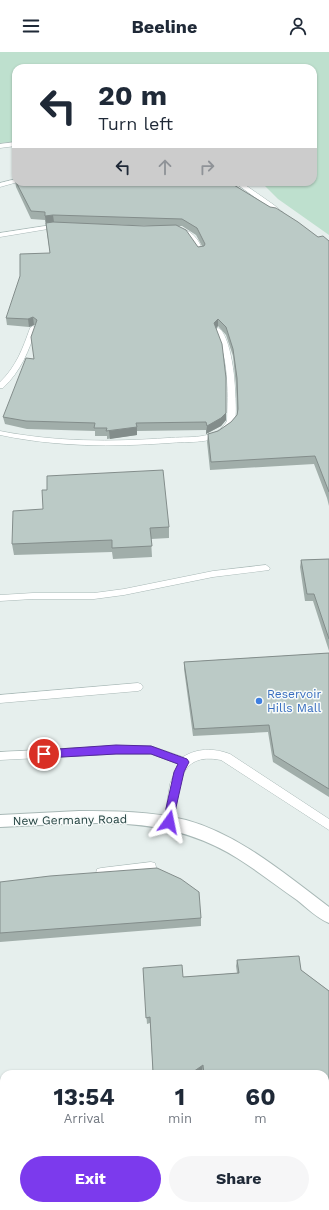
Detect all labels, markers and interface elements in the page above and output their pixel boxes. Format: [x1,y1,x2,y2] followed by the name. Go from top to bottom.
[20,15,42,37] icon: menu
[287,15,309,37] icon: person
[132,16,197,37] text: Beeline
[98,79,167,112] text: 20 m
[32,80,84,132] icon: left
[98,113,173,134] text: Turn left
[112,156,134,178] icon: left
[154,156,176,178] icon: ahead
[196,156,218,178] icon: right
[267,687,321,715] place label: Reservoir Hills Mall
[254,696,264,706] marker: Reservoir Hills Mall
[27,737,61,771] pin
[33,743,55,765] icon: arrive
[148,801,190,843] position arrow
[13,812,127,828] street label: New Germany Road
[53,1083,115,1111] text: 13:54
[175,1083,185,1111] text: 1
[245,1083,276,1111] text: 60
[64,1111,104,1126] text: Arrival
[168,1111,192,1126] text: min
[254,1111,267,1126] text: m
[20,1156,161,1202] button: Exit
[169,1156,309,1202] button: Share

